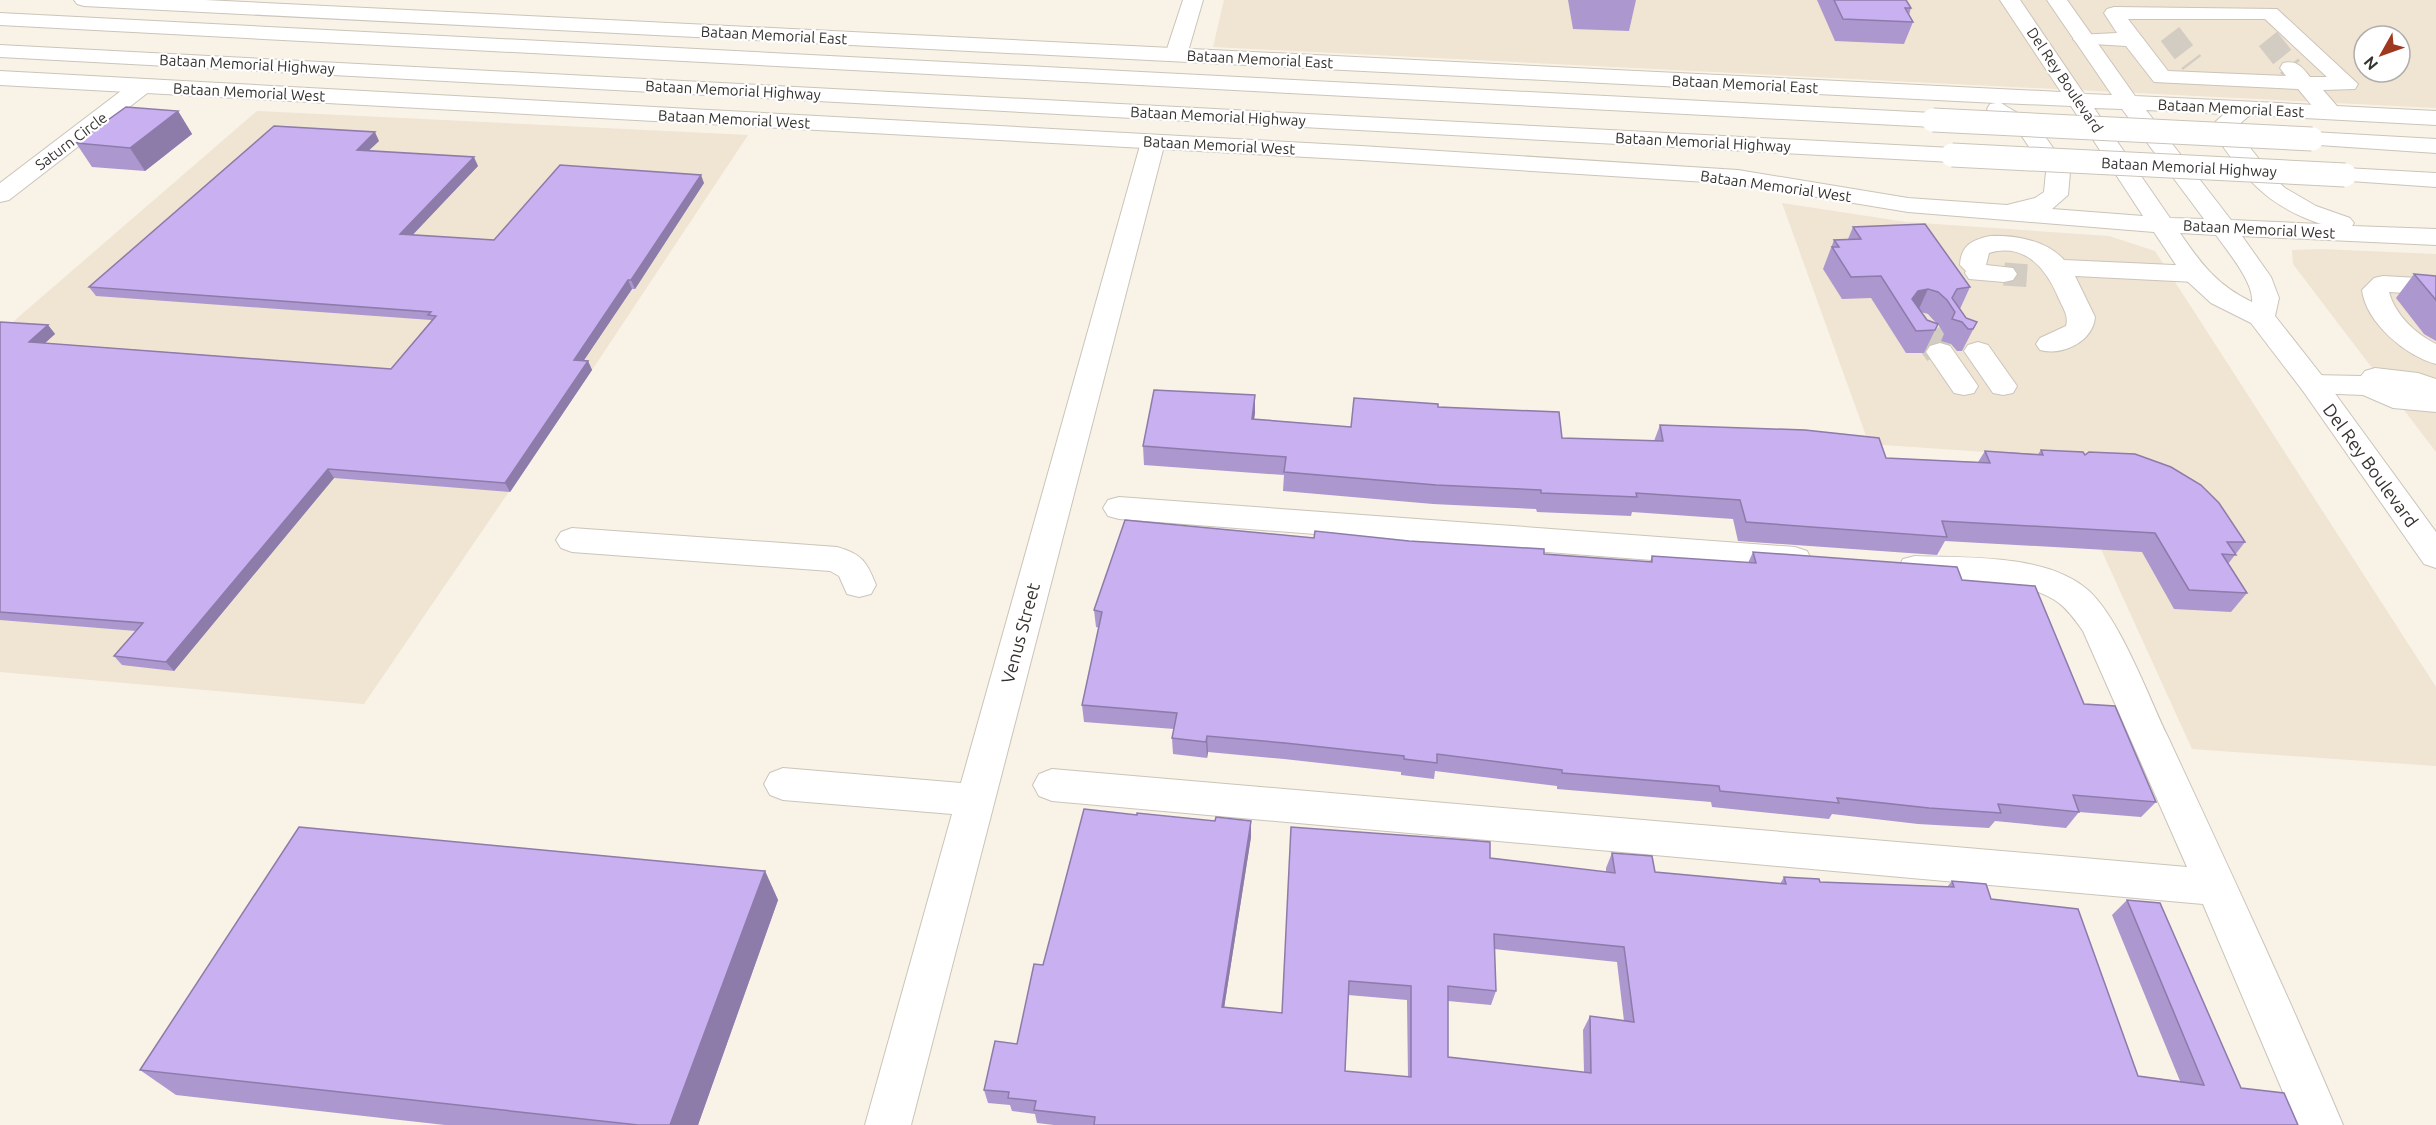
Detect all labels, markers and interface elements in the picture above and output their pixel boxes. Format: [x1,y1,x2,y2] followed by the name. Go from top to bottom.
[700,23,848,47] street label: Bataan Memorial East
[2024,24,2106,136] street label: Del Rey Boulevard
[2352,24,2412,84] north arrow
[1186,47,1334,71] street label: Bataan Memorial East
[159,51,335,77] street label: Bataan Memorial Highway
[2360,53,2381,74] text: N
[1671,72,1819,96] street label: Bataan Memorial East
[645,77,821,103] street label: Bataan Memorial Highway
[173,80,326,104] street label: Bataan Memorial West
[2157,96,2305,120] street label: Bataan Memorial East
[1130,103,1306,129] street label: Bataan Memorial Highway
[658,107,811,131] street label: Bataan Memorial West
[32,109,110,173] street label: Saturn Circle
[1615,129,1791,155] street label: Bataan Memorial Highway
[1143,133,1296,157] street label: Bataan Memorial West
[2101,154,2277,180] street label: Bataan Memorial Highway
[1699,167,1853,205] street label: Bataan Memorial West
[2183,217,2336,241] street label: Bataan Memorial West
[2320,399,2422,531] street label: Del Rey Boulevard
[997,580,1043,686] street label: Venus Street

